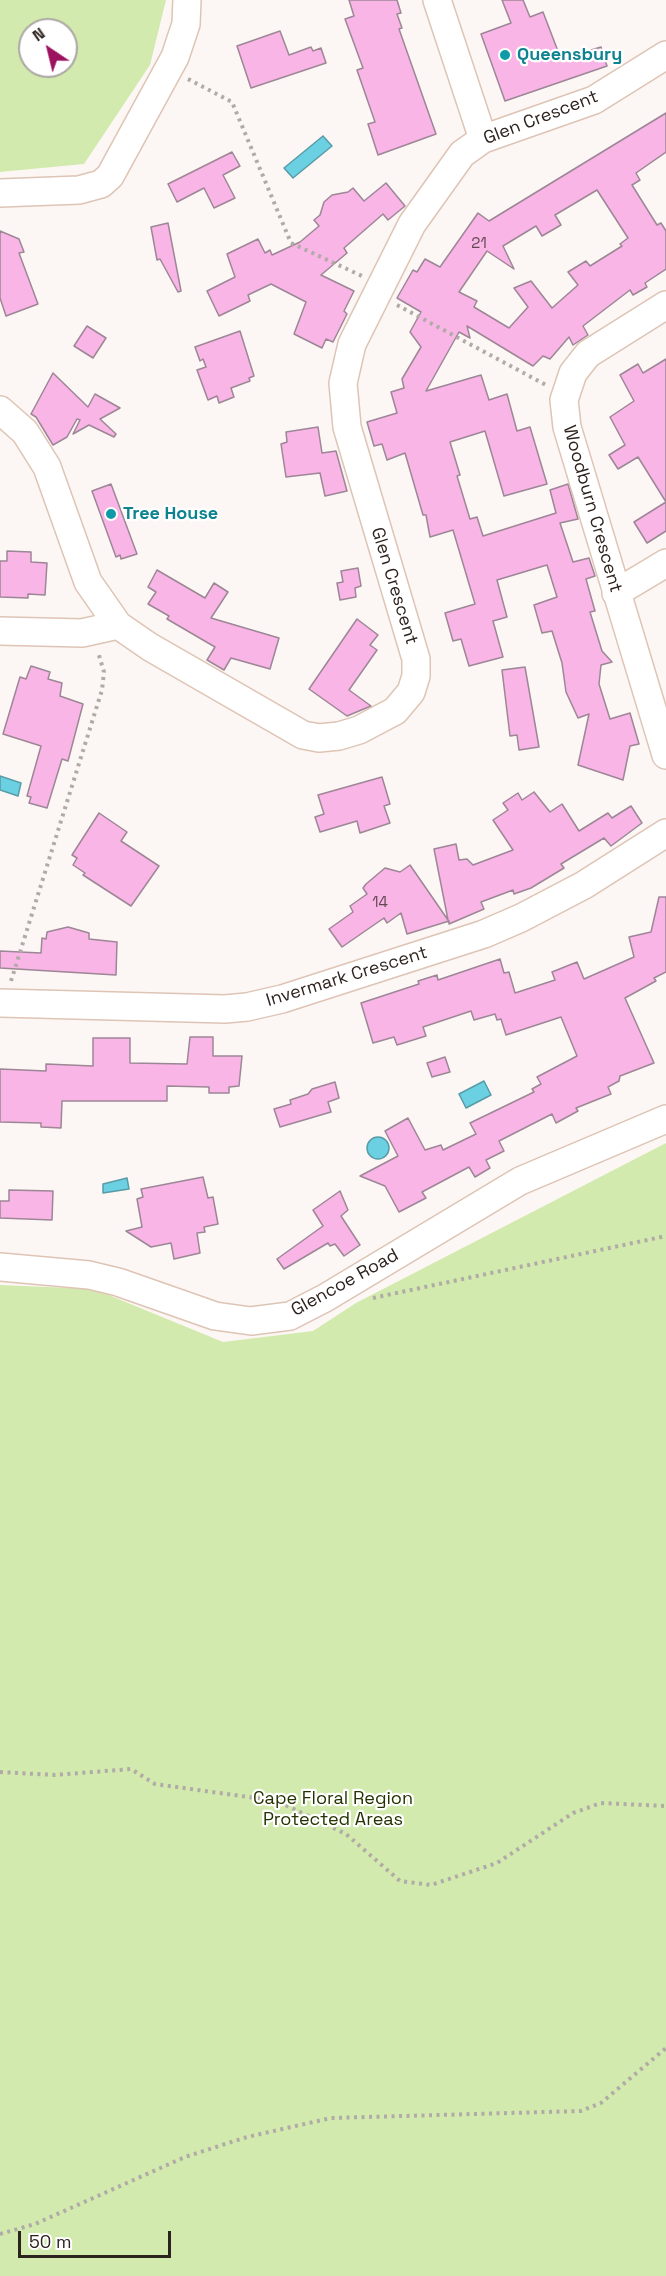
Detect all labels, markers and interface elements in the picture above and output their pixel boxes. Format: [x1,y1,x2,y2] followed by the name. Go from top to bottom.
[18,18,78,78] north arrow
[28,23,49,46] text: N
[517,44,622,66] place label: Queensbury
[498,48,512,62] marker: Queensbury
[481,86,601,150] street label: Glen Crescent
[471,235,487,253] house number: 21
[558,423,626,595] street label: Woodburn Crescent
[123,503,218,525] place label: Tree House
[104,507,118,521] marker: Tree House
[366,525,422,647] street label: Glen Crescent
[372,894,388,912] house number: 14
[264,942,430,1012] street label: Invermark Crescent
[288,1245,402,1321] street label: Glencoe Road
[253,1788,413,1830] park label: Cape Floral Region Protected Areas
[21,2219,174,2257] scale bar
[29,2230,71,2253] text: 50 m

